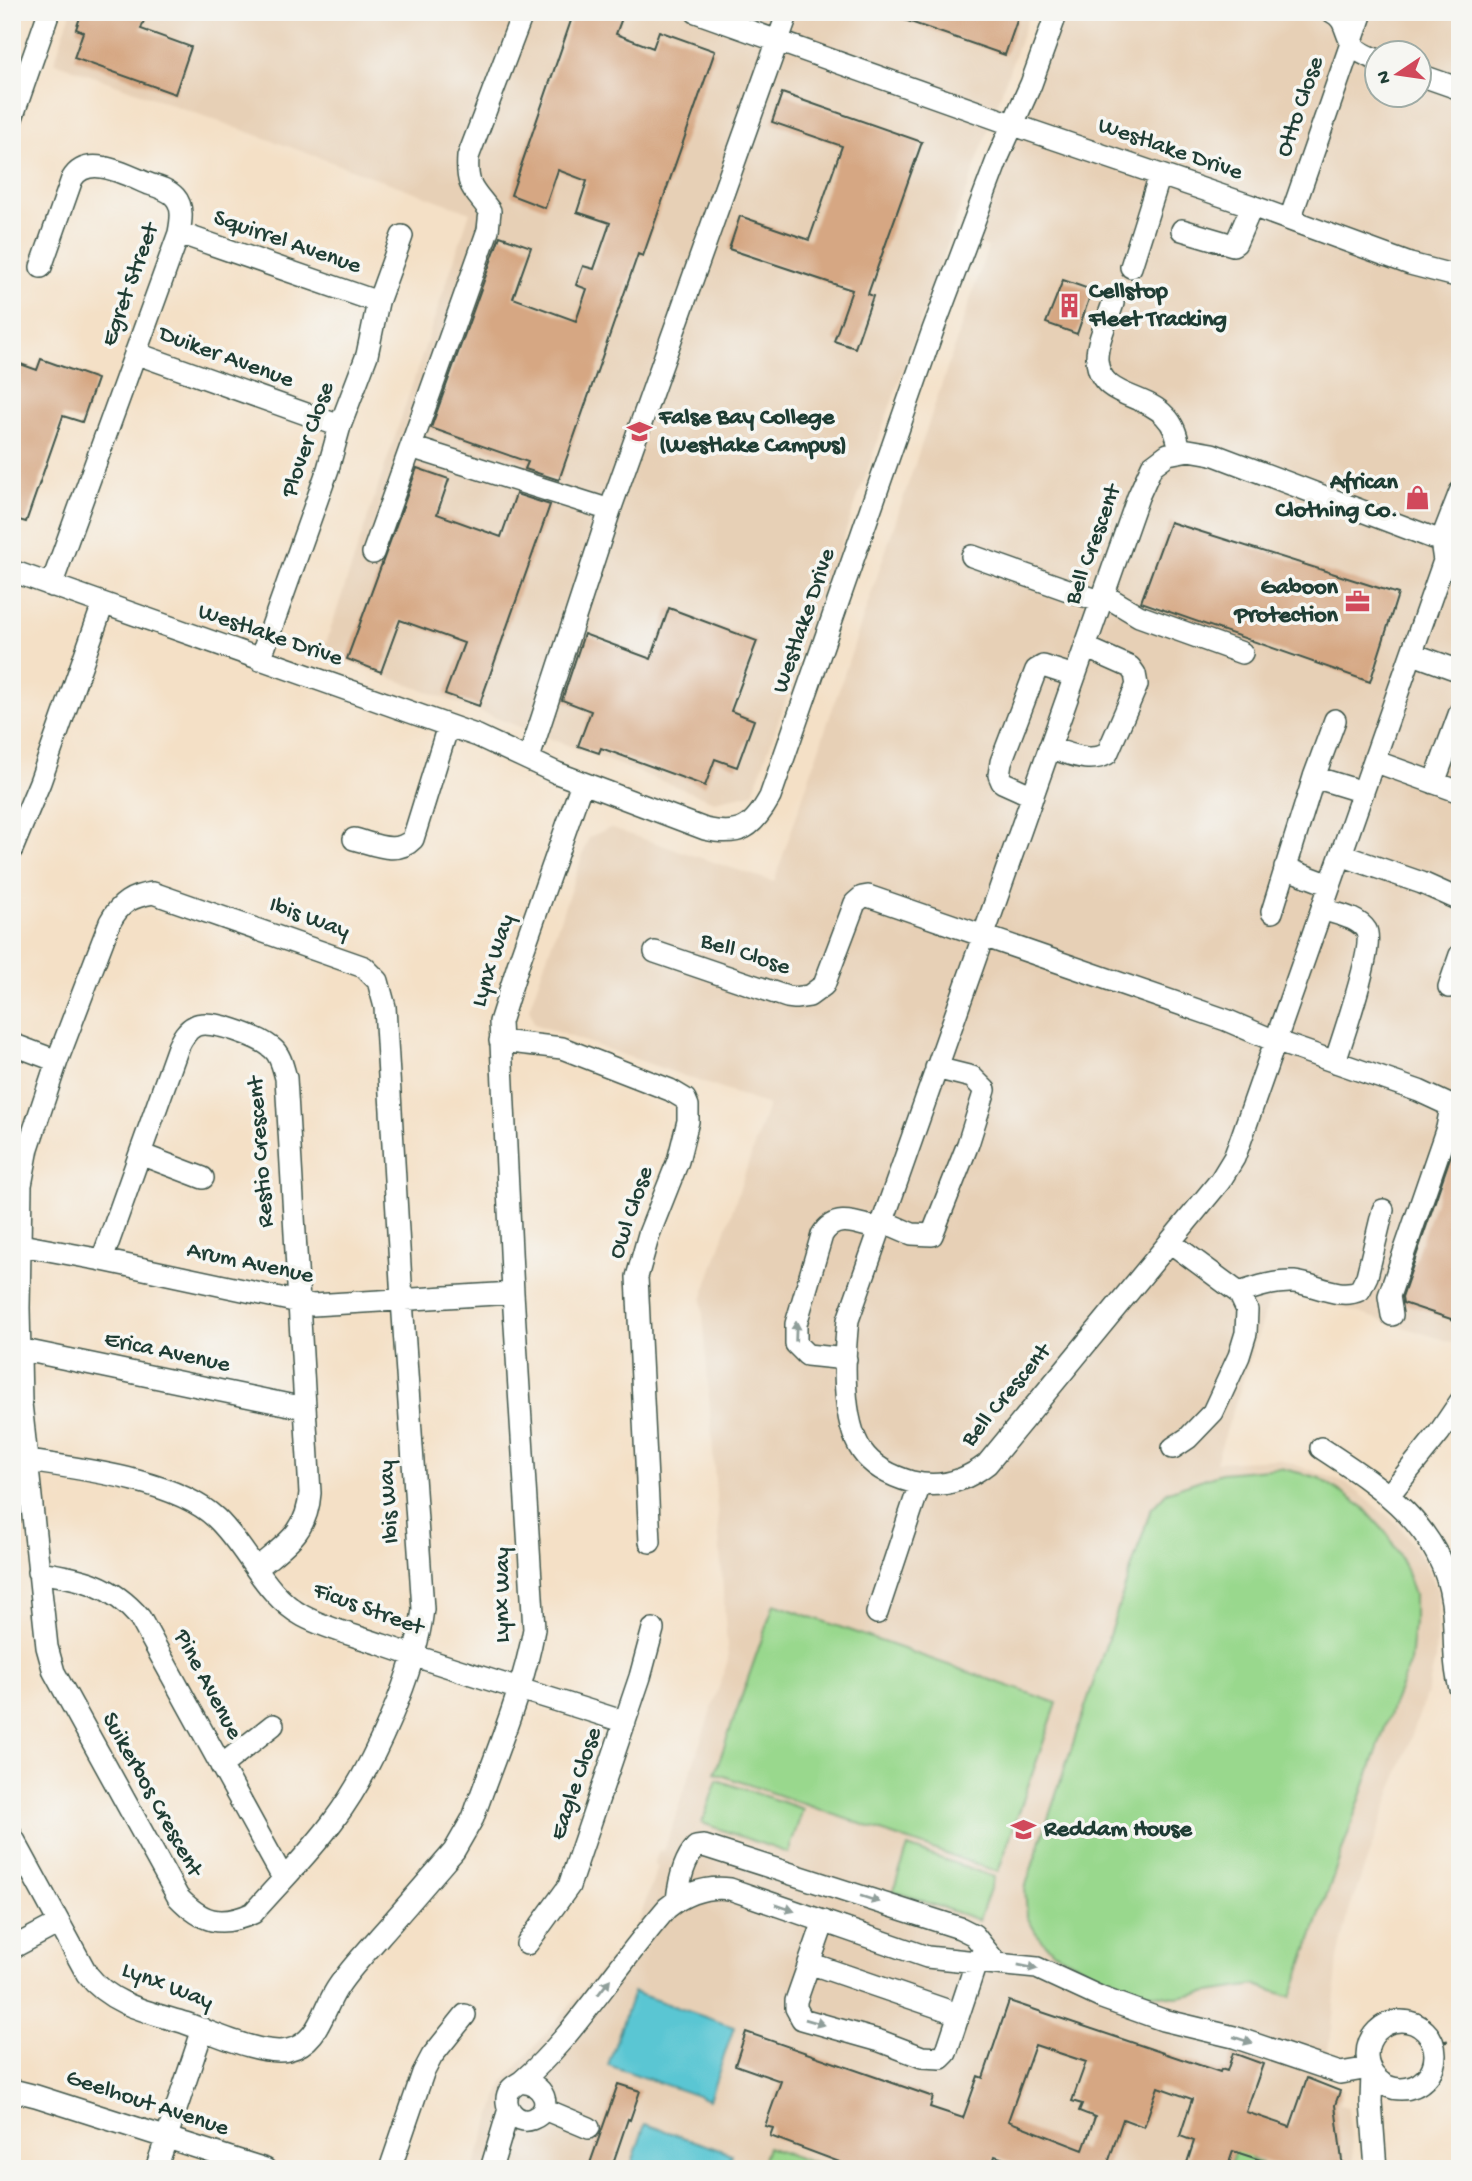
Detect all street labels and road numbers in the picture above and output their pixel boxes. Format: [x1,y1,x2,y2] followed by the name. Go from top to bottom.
[1270,52,1332,161] street label: Otto Close
[1094,112,1247,189] street label: Westlake Drive
[209,204,365,282] street label: Squirrel Avenue
[95,217,167,351] street label: Egret Street
[153,319,298,396] street label: Duiker Avenue
[275,378,342,502] street label: Plover Close
[1059,479,1130,610] street label: Bell Crescent
[767,544,844,697] street label: Westlake Drive
[194,598,347,675] street label: Westlake Drive
[265,891,353,947] street label: Ibis Way
[465,911,523,1011] street label: Lynx Way
[695,927,794,983] street label: Bell Close
[242,1073,282,1229] street label: Restio Crescent
[603,1162,662,1263] street label: Owl Close
[184,1236,317,1292] street label: Arum Avenue
[101,1326,233,1381] street label: Erica Avenue
[955,1337,1060,1454] street label: Bell Crescent
[373,1459,407,1545] street label: Ibis Way
[489,1547,518,1643] street label: Lynx Way
[308,1576,429,1644] street label: Ficus Street
[166,1624,248,1745] street label: Pine Avenue
[94,1708,209,1884] street label: Suikerbos Crescent
[544,1723,610,1844] street label: Eagle Close
[117,1956,217,2018] street label: Lynx Way
[62,2064,233,2144] street label: Geelhout Avenue

